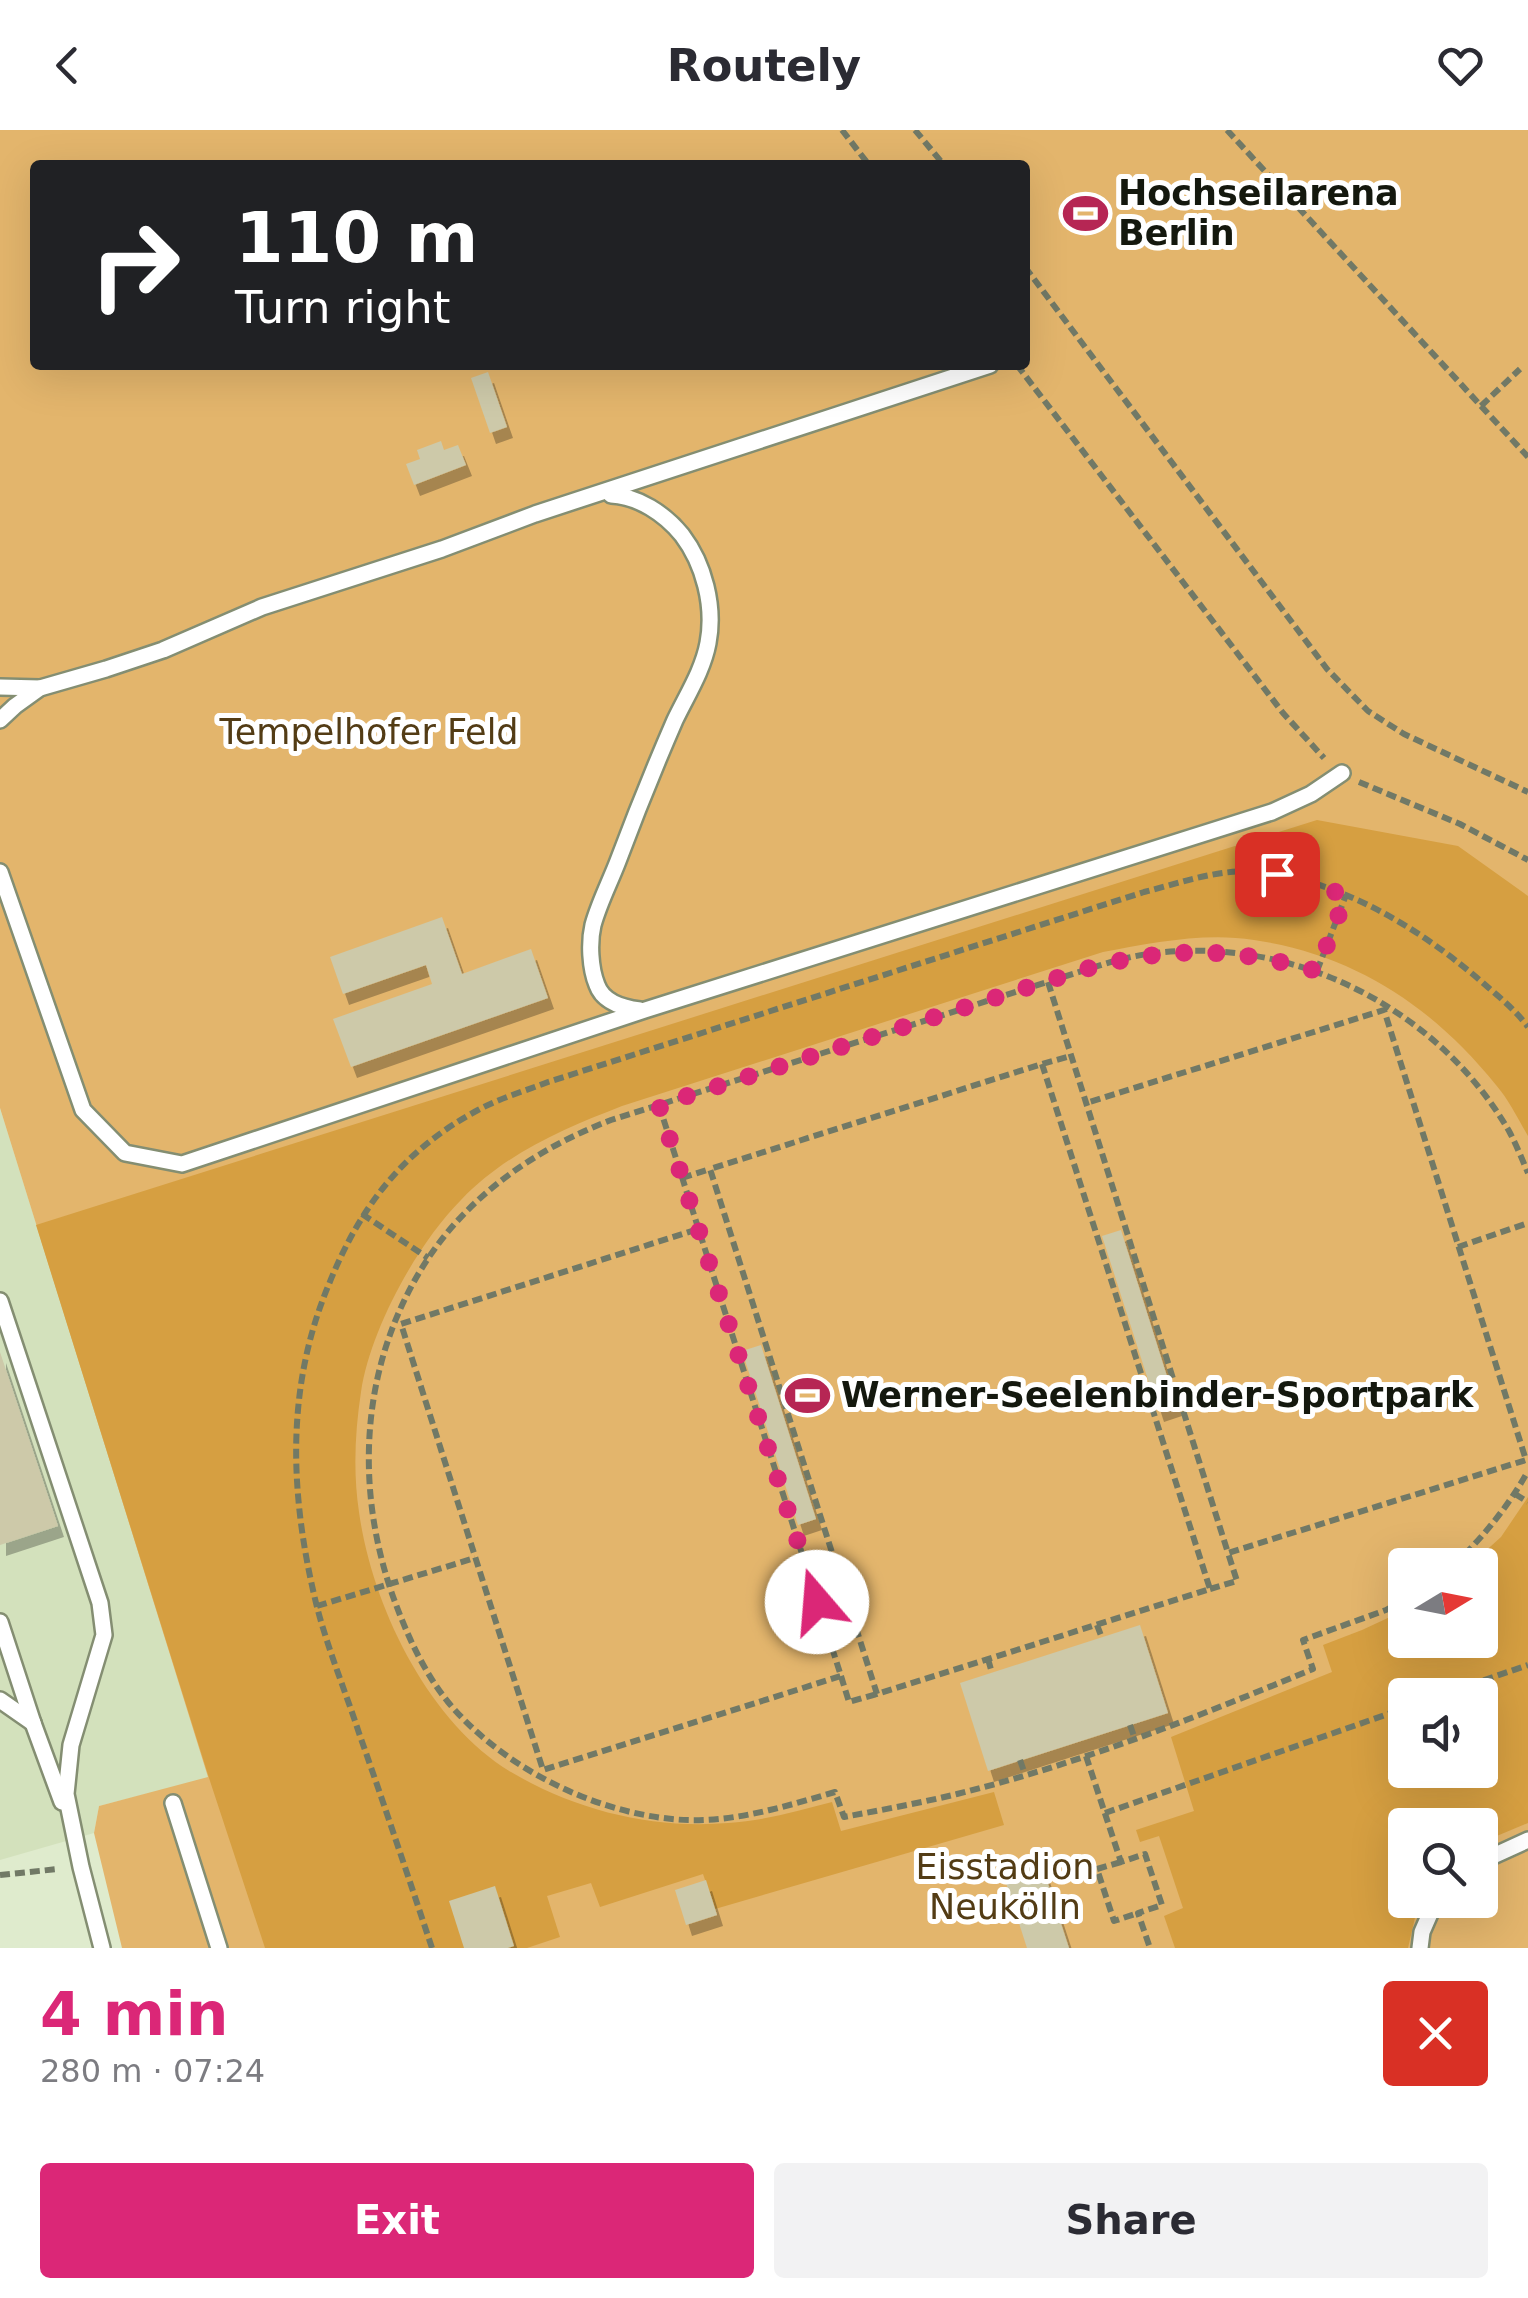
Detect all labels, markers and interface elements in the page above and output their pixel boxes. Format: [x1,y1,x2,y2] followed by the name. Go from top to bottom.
[40,38,95,93] icon: back
[1433,38,1488,93] icon: heart
[667,39,861,92] text: Routely
[1118,173,1399,253] place label: Hochseilarena Berlin
[1061,189,1109,237] sports icon: Hochseilarena Berlin
[235,197,478,279] text: 110 m
[70,200,200,330] icon: right
[235,281,450,334] text: Turn right
[218,712,519,752] park label: Tempelhofer Feld
[1235,832,1320,917] pin
[1250,847,1305,902] icon: arrive
[784,1371,832,1419] sports icon: Werner-Seelenbinder-Sportpark
[841,1375,1474,1415] place label: Werner-Seelenbinder-Sportpark
[1388,1548,1498,1658] north arrow
[1388,1548,1498,1918] map controls
[765,1550,869,1654] position arrow
[1388,1678,1498,1788] button: sound
[1388,1808,1498,1918] button: search
[915,1847,1095,1927] park label: Eisstadion Neukölln
[40,1979,228,2049] text: 4 min
[1383,1981,1488,2086] button: close
[40,2052,265,2090] text: 280 m · 07:24
[40,2163,754,2278] button: Exit
[774,2163,1488,2278] button: Share

